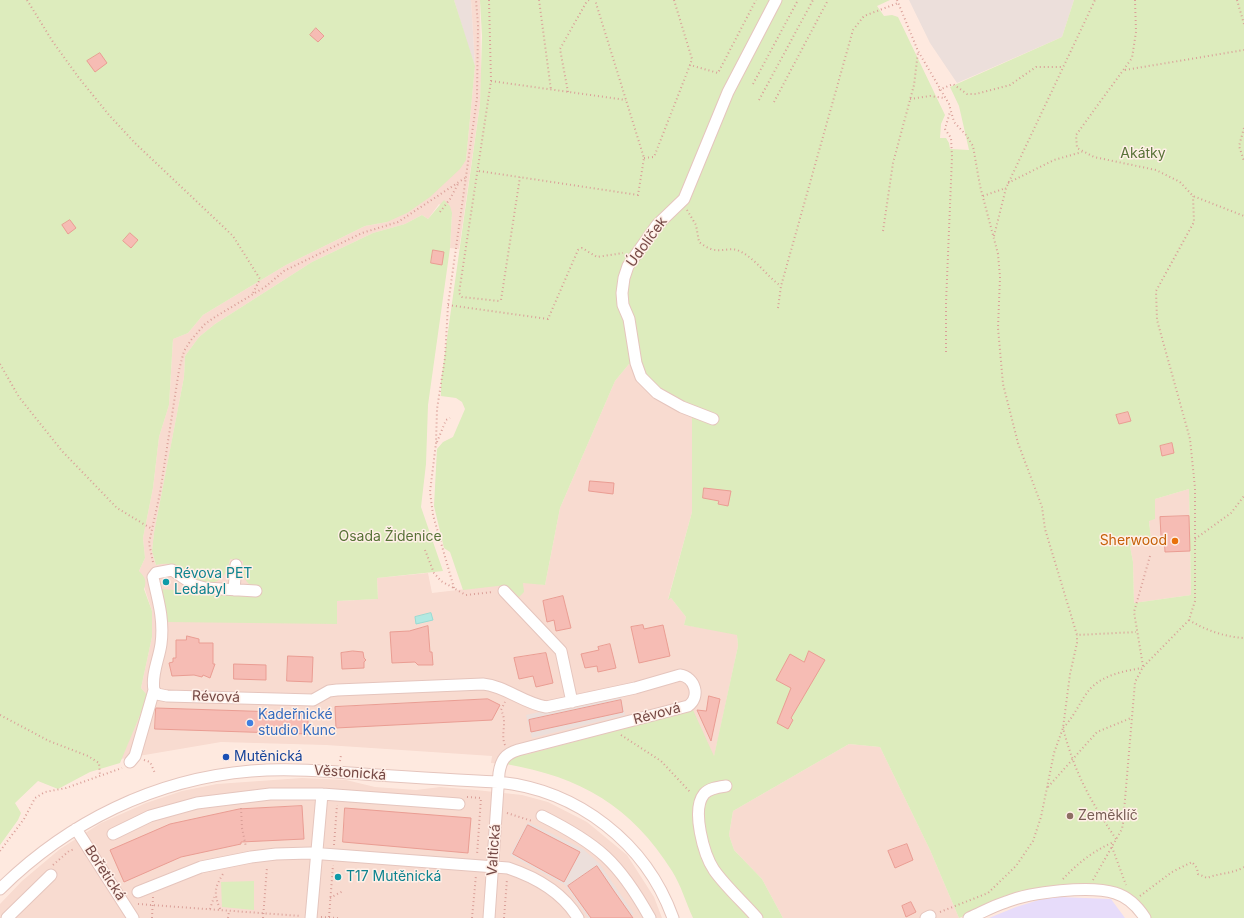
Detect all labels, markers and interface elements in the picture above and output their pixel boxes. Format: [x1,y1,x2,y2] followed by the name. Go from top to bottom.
[1120,146,1166,162] park label: Akátky
[623,214,671,270] street label: Údolíček
[338,529,442,545] park label: Osada Židenice
[1100,533,1167,549] place label: Sherwood
[1170,536,1180,546] marker: Sherwood
[174,566,252,598] place label: Révova PET Ledabyl
[161,577,171,587] marker: Révova PET Ledabyl
[192,688,240,706] street label: Révová
[632,700,682,728] street label: Révová
[258,707,336,740] place label: Kadeřnické studio Kunc
[245,718,255,728] marker: Kadeřnické studio Kunc
[234,749,303,765] place label: Mutěnická
[221,752,231,762] marker: Mutěnická
[313,762,387,784] street label: Věstonická
[1078,808,1138,824] place label: Zeměklíč
[1065,811,1075,821] marker: Zeměklíč
[484,824,504,876] street label: Valtická
[81,842,129,904] street label: Bořetická
[346,869,441,885] place label: T17 Mutěnická
[333,872,343,882] marker: T17 Mutěnická

